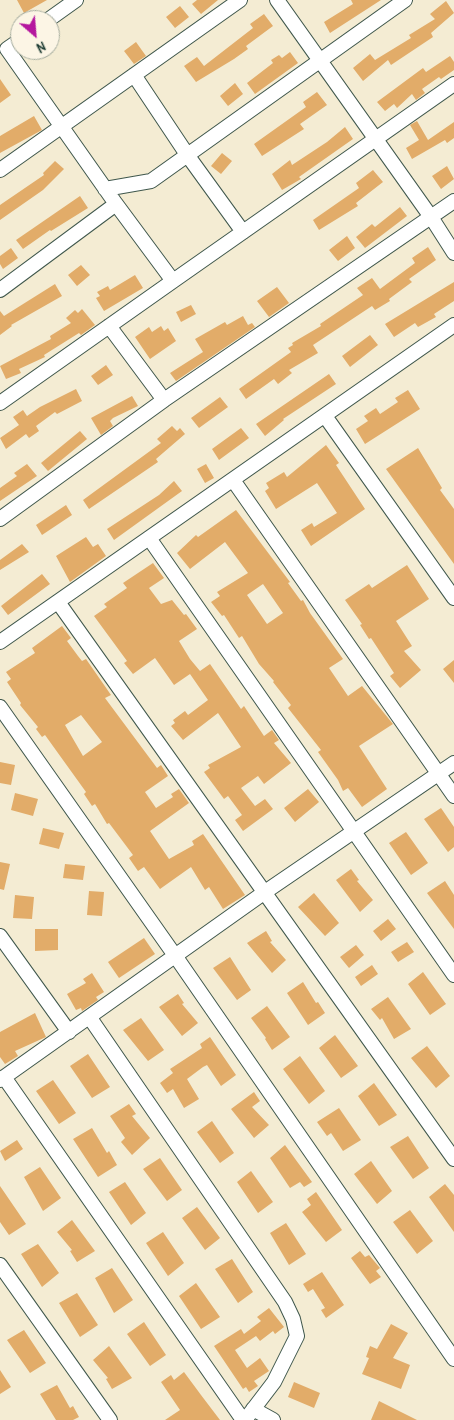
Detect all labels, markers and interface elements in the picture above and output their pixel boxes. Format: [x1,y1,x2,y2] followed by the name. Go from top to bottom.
[10,10,60,60] north arrow
[34,38,49,58] text: N

